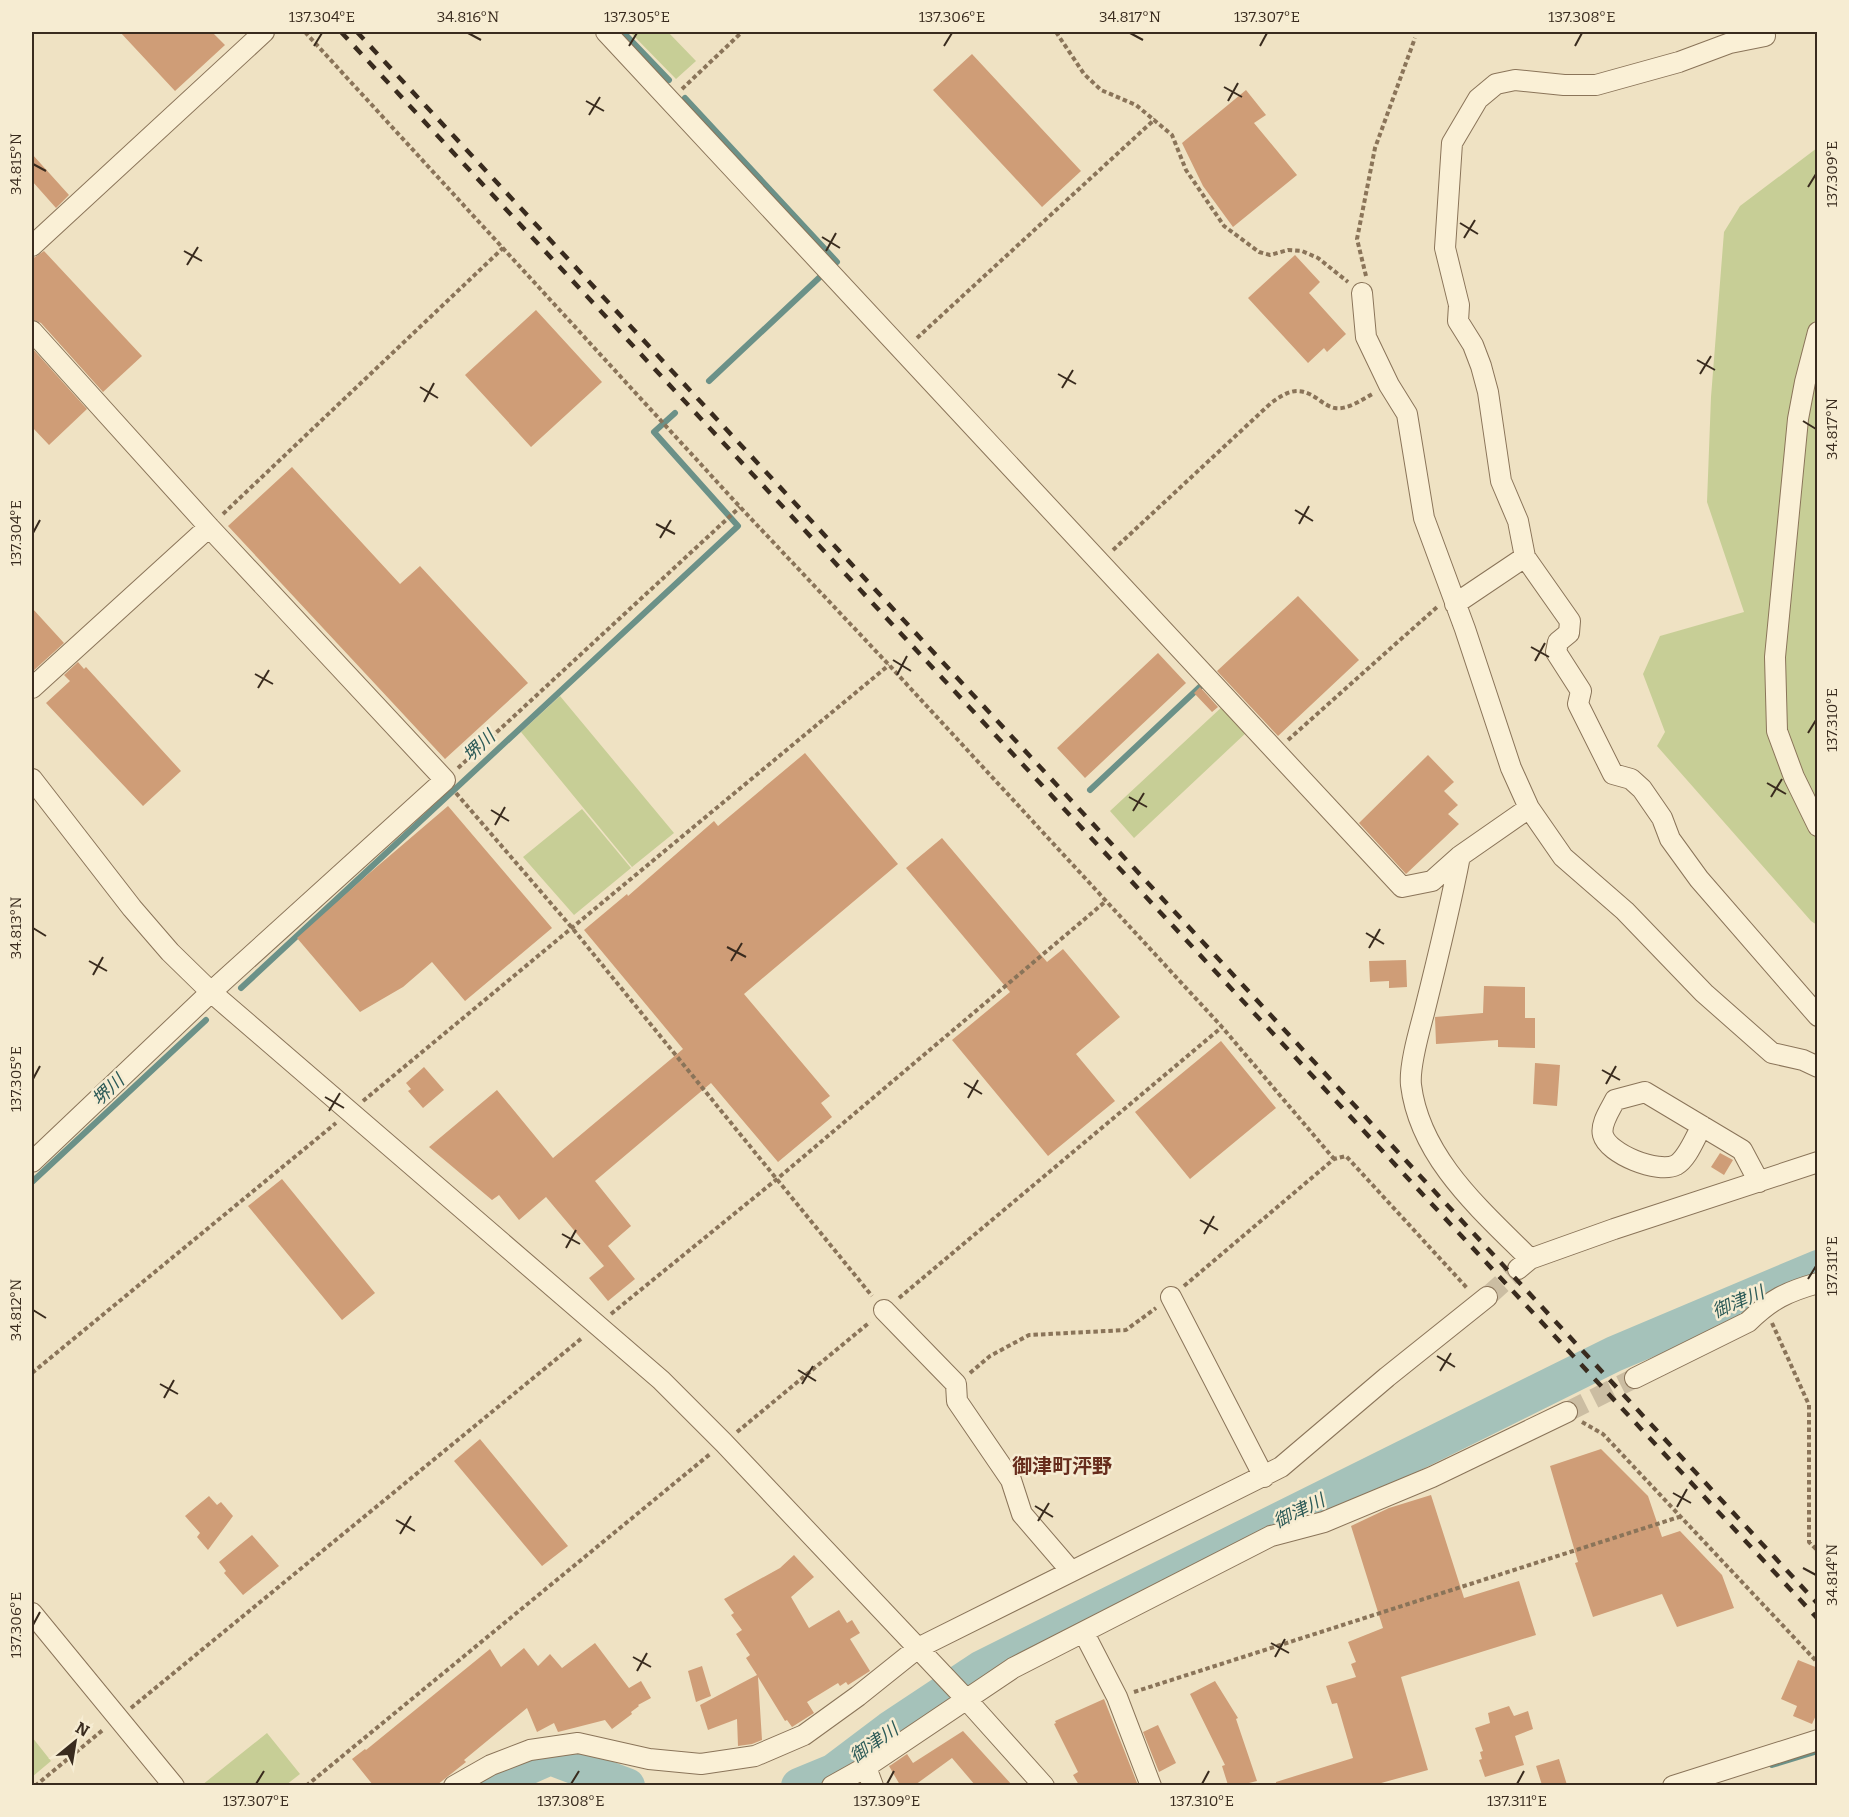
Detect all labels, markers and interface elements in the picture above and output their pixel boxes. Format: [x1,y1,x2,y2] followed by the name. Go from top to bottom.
[289,8,355,26] text: 137.304°E
[437,8,499,26] text: 34.816°N
[604,8,670,26] text: 137.305°E
[919,8,985,26] text: 137.306°E
[1099,8,1161,26] text: 34.817°N
[1234,8,1300,26] text: 137.307°E
[1548,8,1616,26] text: 137.308°E
[7,133,25,195] text: 34.815°N
[1823,141,1841,207] text: 137.309°E
[1823,398,1841,460] text: 34.817°N
[7,500,25,566] text: 137.304°E
[1823,688,1841,752] text: 137.310°E
[458,724,501,766] water label: 堺川
[7,897,25,959] text: 34.813°N
[7,1046,25,1112] text: 137.305°E
[87,1068,130,1110] water label: 堺川
[1823,1236,1841,1296] text: 137.311°E
[7,1279,25,1341] text: 34.812°N
[1709,1281,1769,1323] water label: 御津川
[1012,1454,1112,1478] district label: 御津町泙野
[1270,1488,1330,1533] water label: 御津川
[1823,1544,1841,1606] text: 34.814°N
[7,1592,25,1658] text: 137.306°E
[45,1712,105,1772] north arrow
[846,1717,904,1767] water label: 御津川
[72,1718,92,1741] text: N
[223,1792,289,1810] text: 137.307°E
[537,1792,605,1810] text: 137.308°E
[854,1792,920,1810] text: 137.309°E
[1170,1792,1234,1810] text: 137.310°E
[1487,1792,1547,1810] text: 137.311°E

